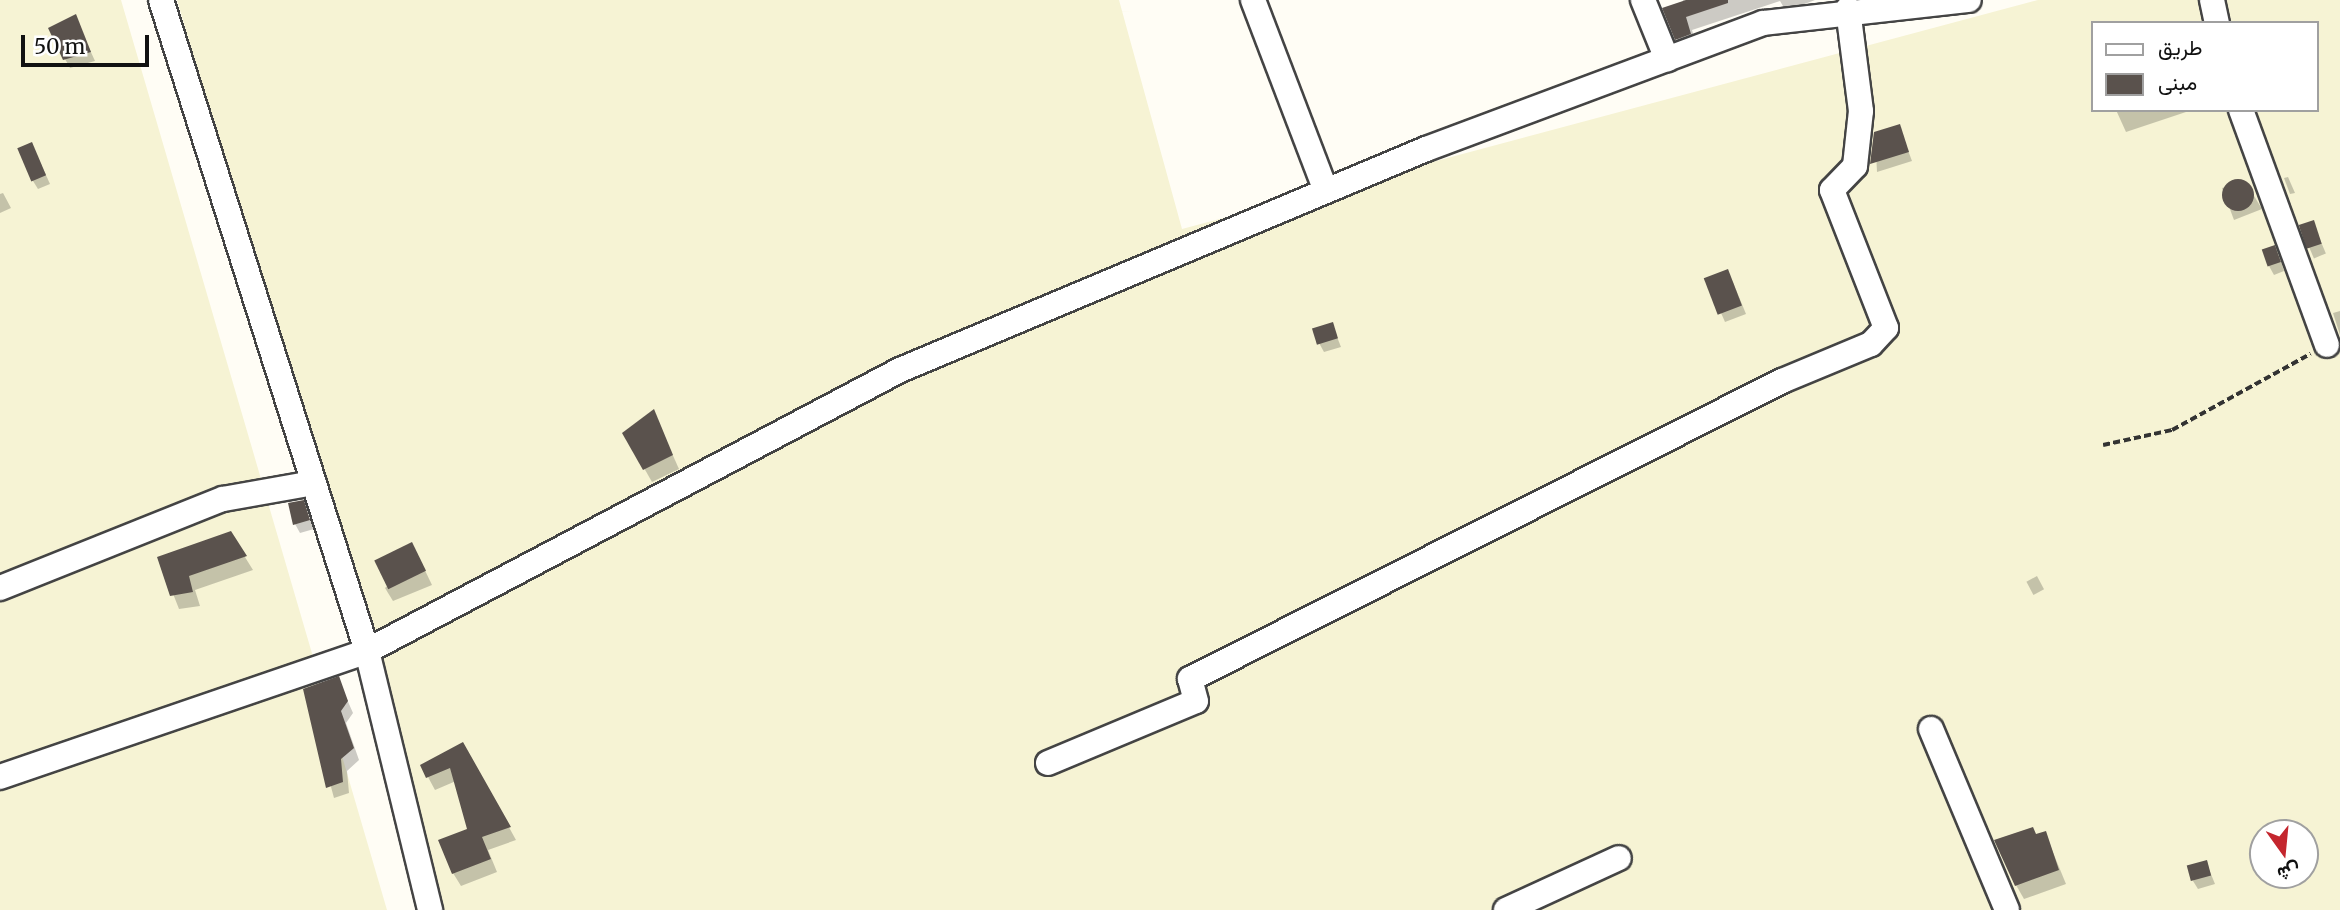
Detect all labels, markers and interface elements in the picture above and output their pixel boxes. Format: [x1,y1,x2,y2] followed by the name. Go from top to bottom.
[24,21,152,65] scale bar
[2092,21,2319,112] legend
[34,33,85,60] text: 50 m
[2158,34,2203,61] text: طريق
[2158,69,2197,96] text: مبنى
[2249,819,2319,889] north arrow
[2275,858,2303,887] text: ش

